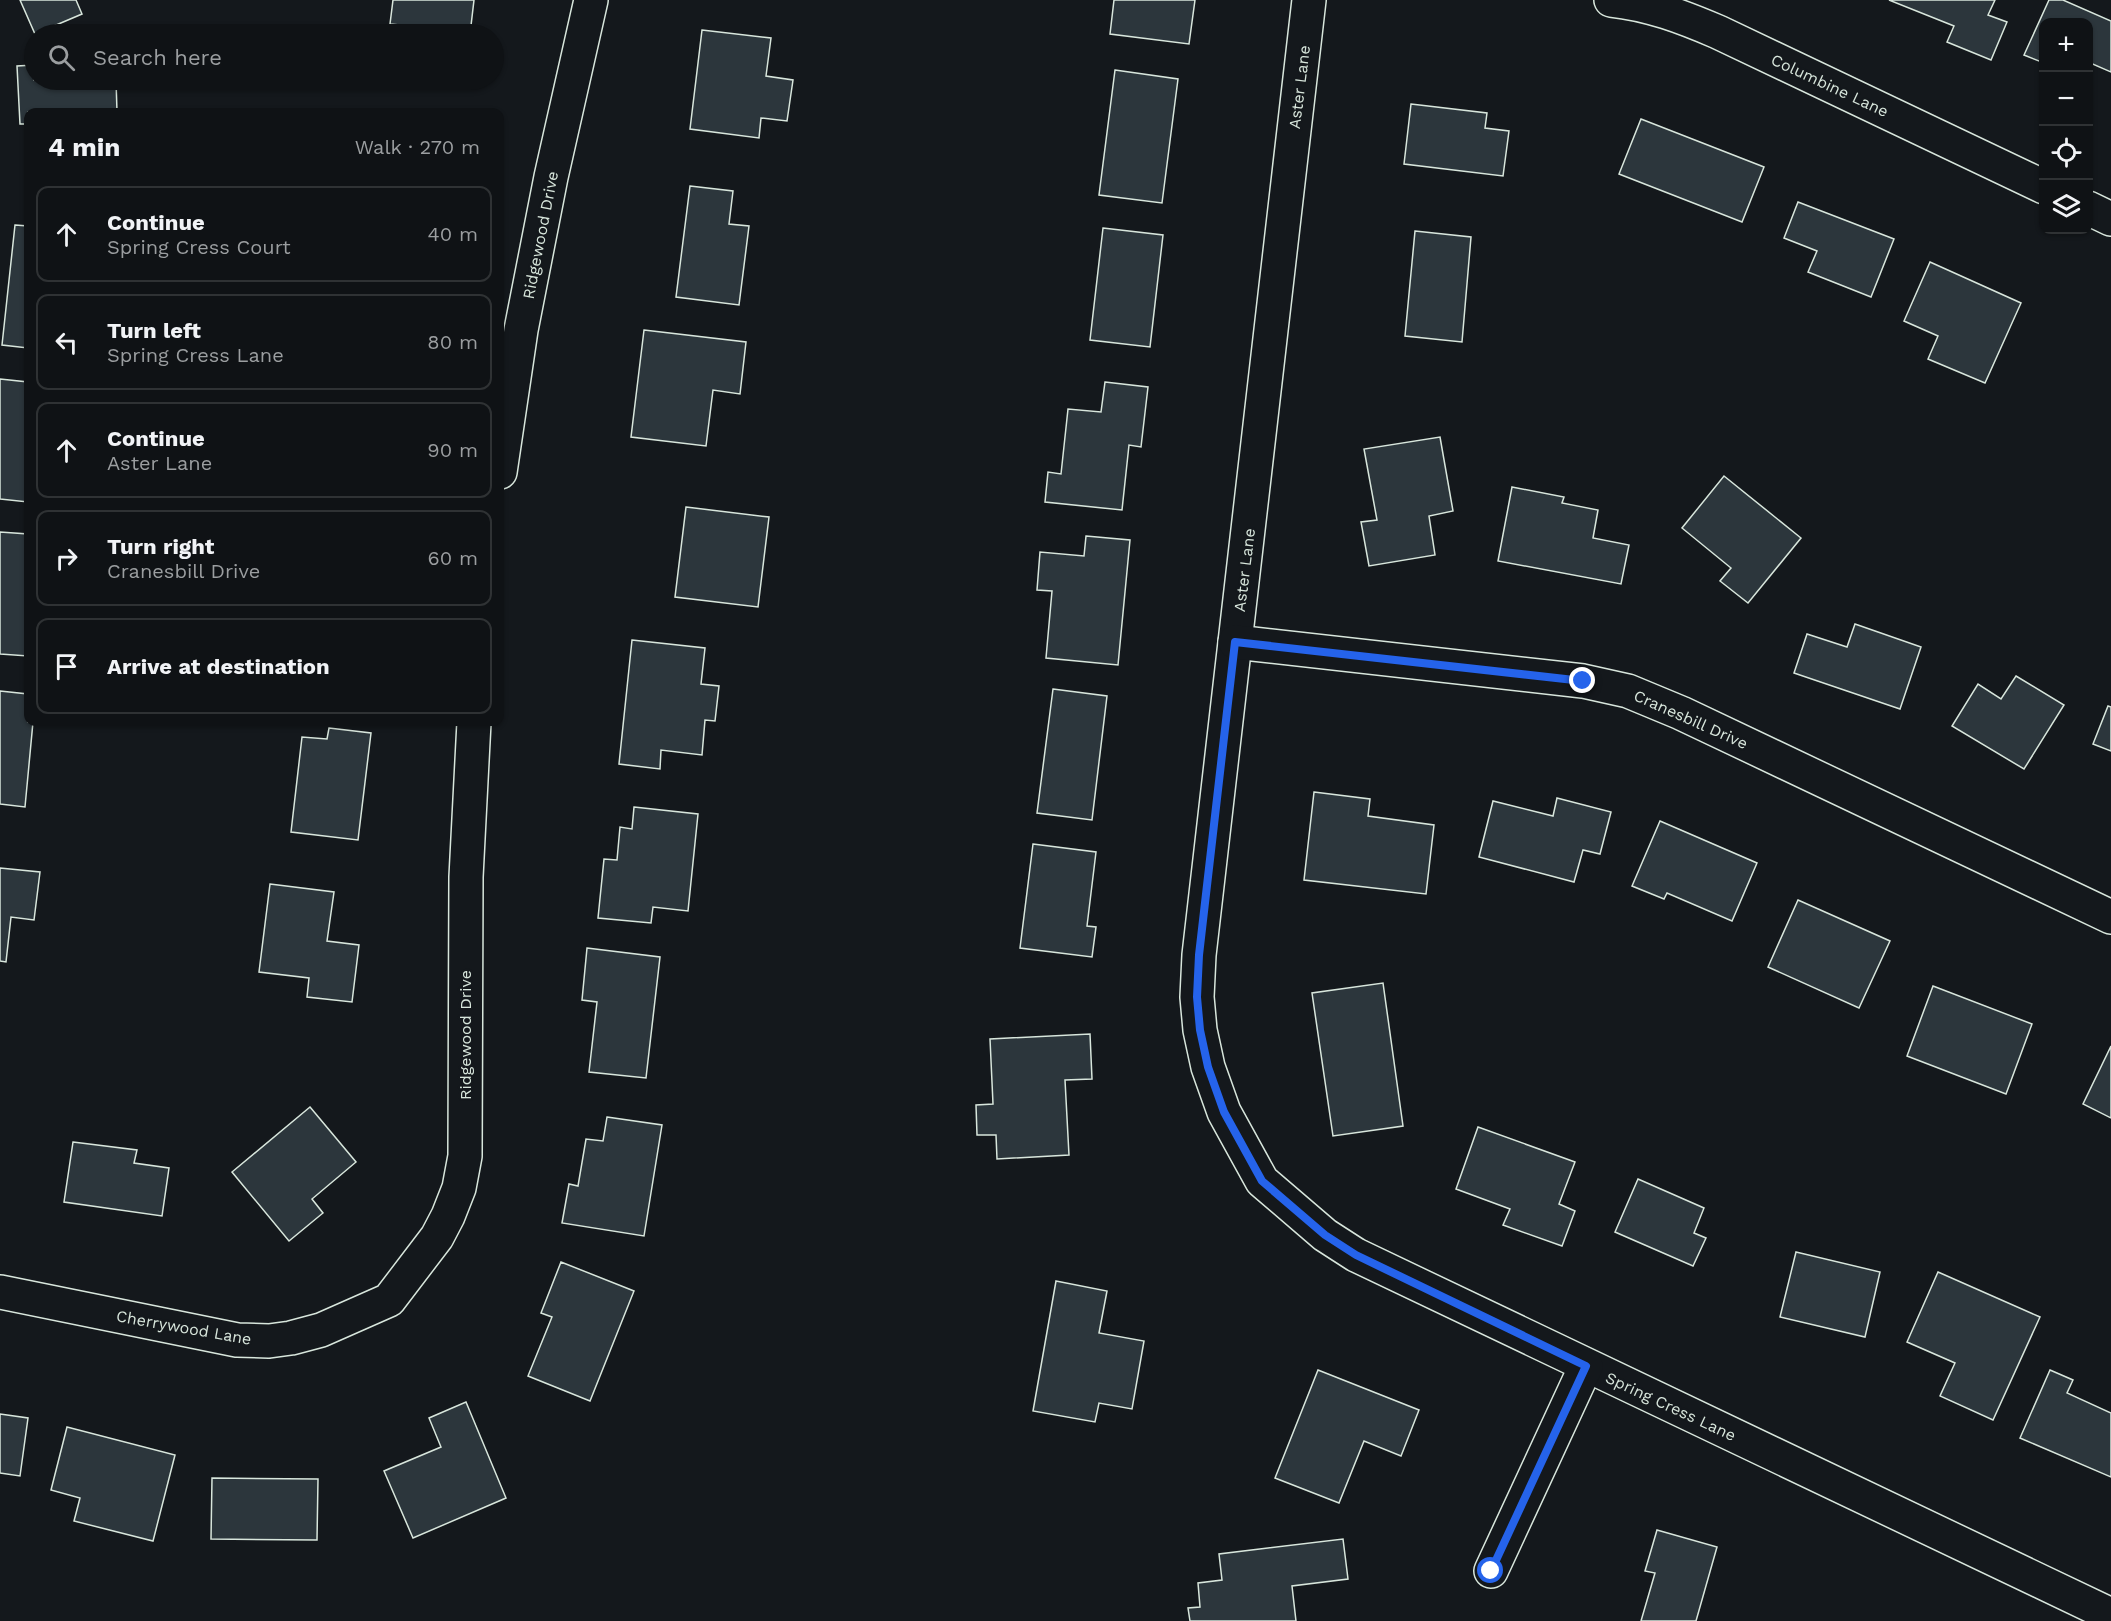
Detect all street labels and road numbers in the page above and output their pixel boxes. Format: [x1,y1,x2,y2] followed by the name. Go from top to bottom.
[1285,44,1314,130] street label: Aster Lane
[1768,50,1891,121] street label: Columbine Lane
[519,169,562,301] street label: Ridgewood Drive
[1230,527,1259,613] street label: Aster Lane
[1631,686,1751,753] street label: Cranesbill Drive
[456,970,475,1100] street label: Ridgewood Drive
[115,1306,253,1349] street label: Cherrywood Lane
[1603,1368,1739,1445] street label: Spring Cress Lane

